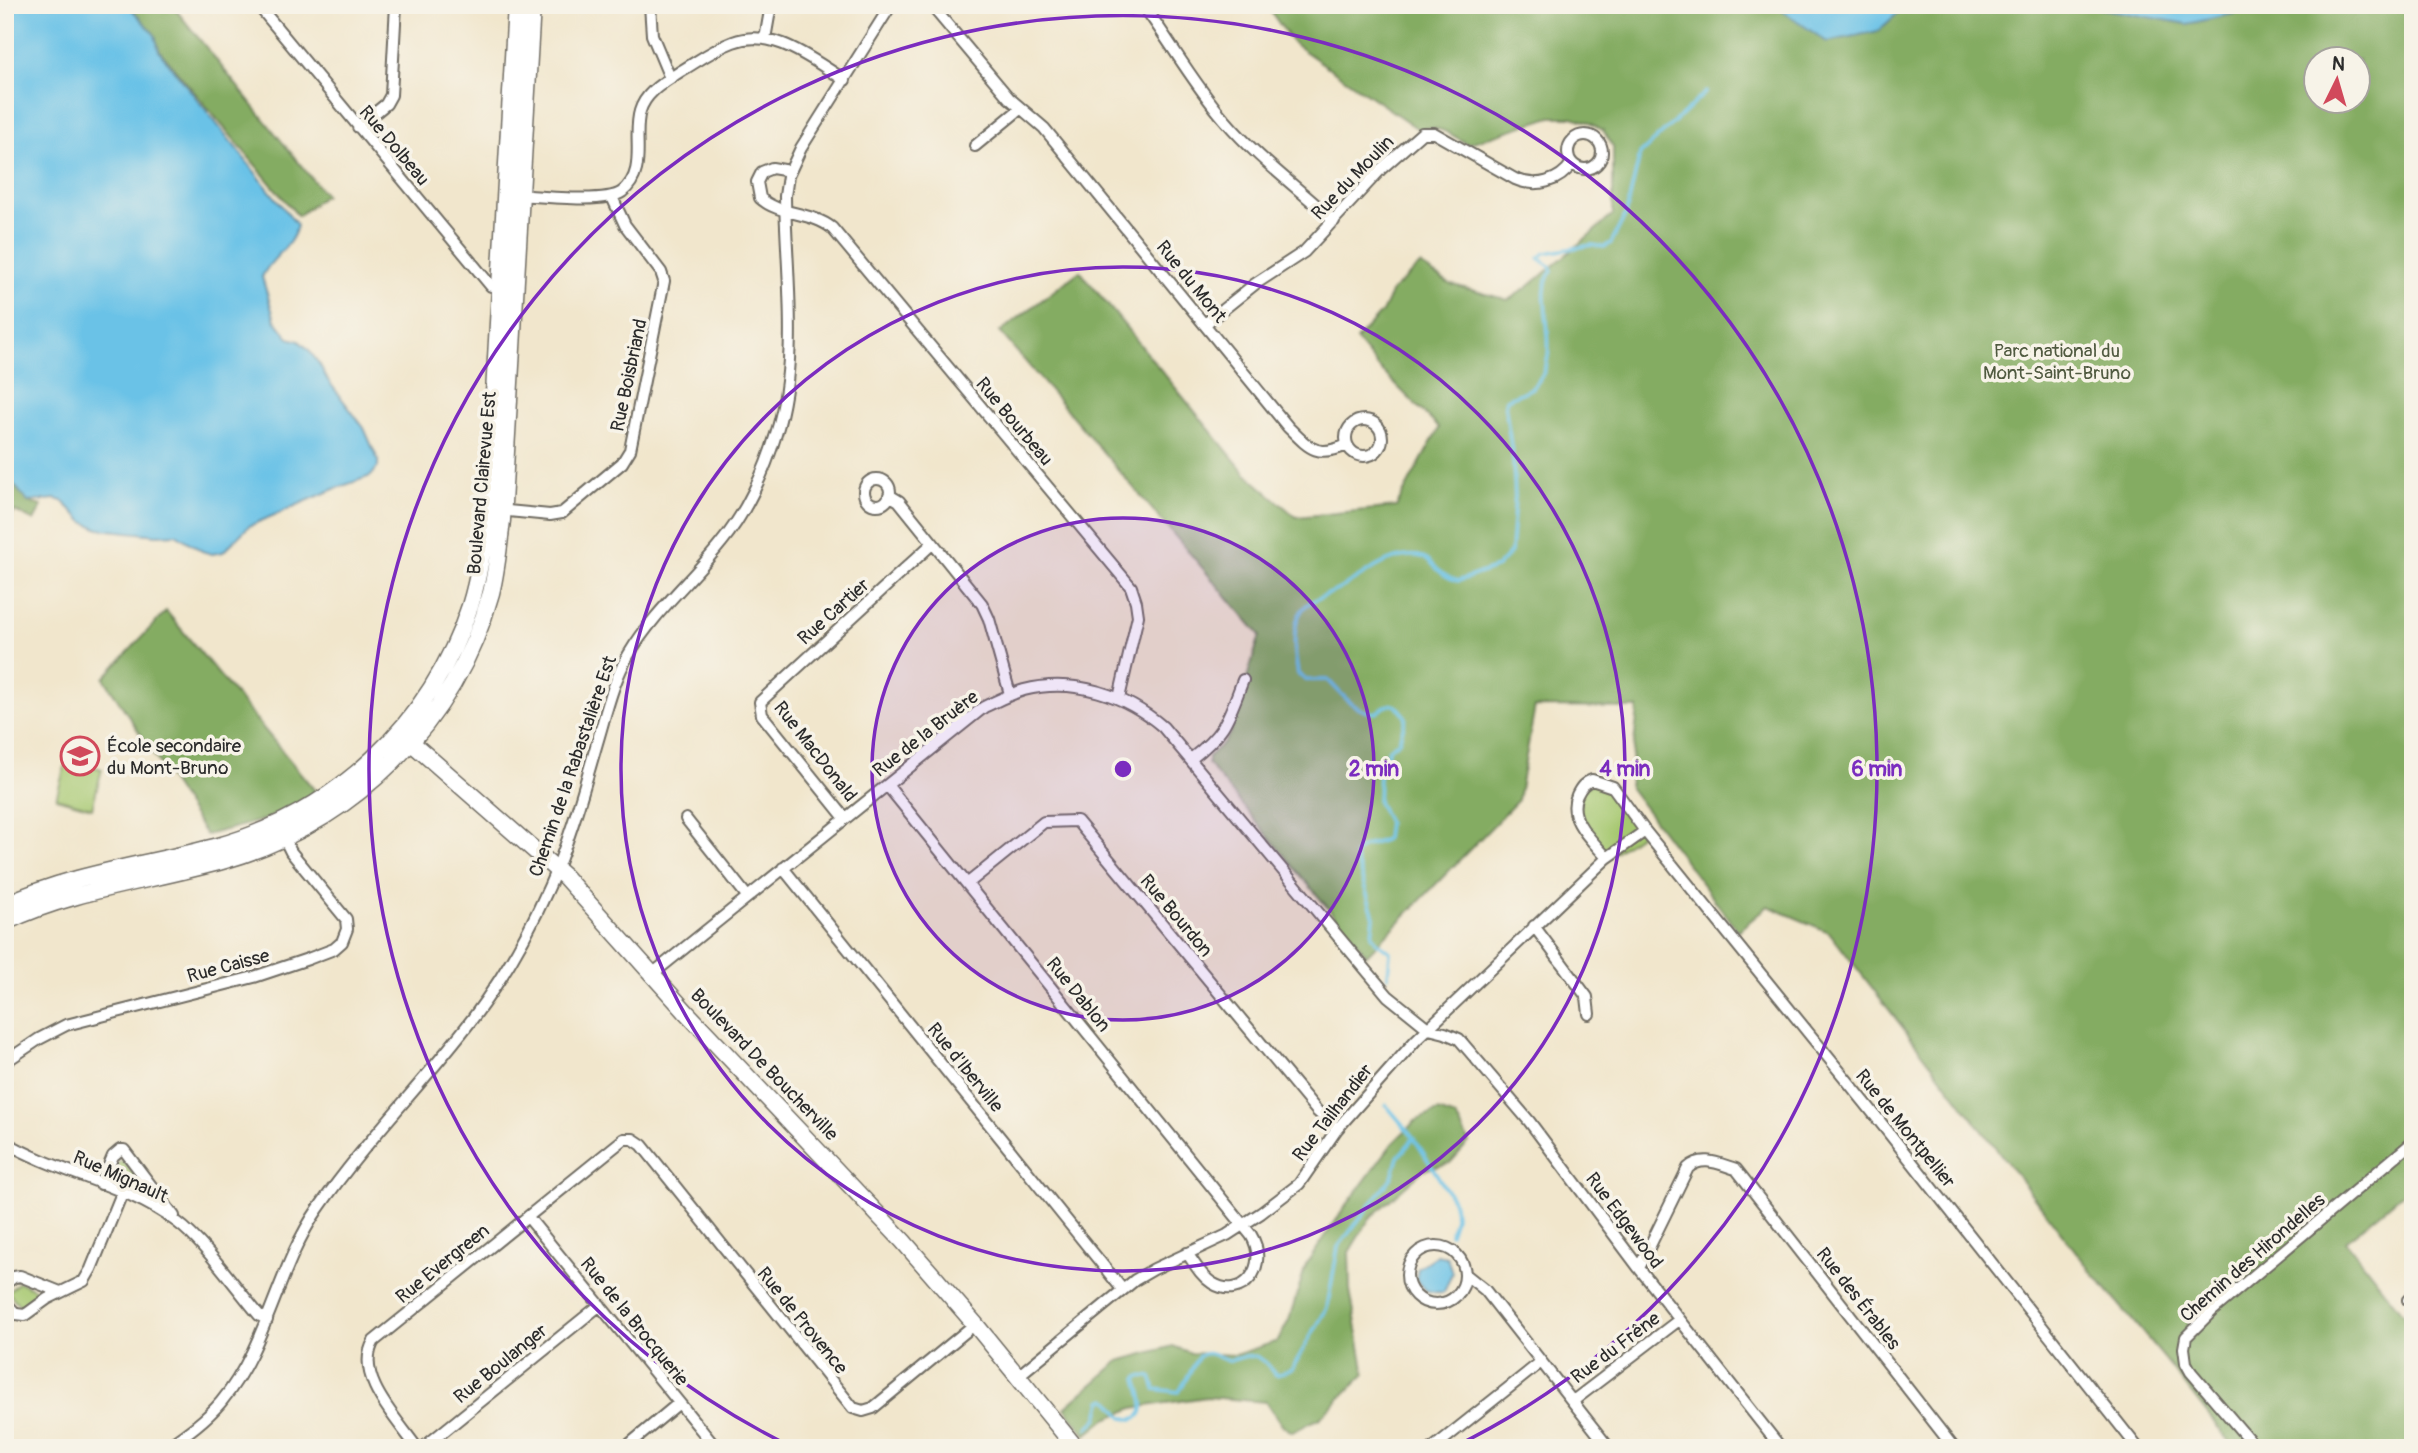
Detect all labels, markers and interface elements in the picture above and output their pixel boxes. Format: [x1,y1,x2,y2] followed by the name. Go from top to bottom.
[2302,46,2372,116] north arrow
[2331,52,2346,77] text: N
[354,101,435,191] street label: Rue Dolbeau
[1306,130,1399,225] street label: Rue du Moulin
[1151,236,1232,328] street label: Rue du Mont
[605,317,653,434] street label: Rue Boisbriand
[1983,339,2131,385] park label: Parc national du Mont-Saint-Bruno
[970,373,1058,471] street label: Rue Bourbeau
[462,390,502,576] street label: Boulevard Clairevue Est
[793,573,875,650] street label: Rue Cartier
[524,652,622,880] street label: Chemin de la Rabastalière Est
[868,685,984,782] street label: Rue de la Bruère
[768,696,862,807] street label: Rue MacDonald
[107,734,242,780] place label: École secondaire du Mont-Bruno
[59,735,101,777] school or university icon: École secondaire du Mont-Bruno
[1349,756,1399,783] text: 2 min
[1600,756,1651,783] text: 4 min
[1852,756,1903,783] text: 6 min
[1111,757,1135,781] centre of rings
[1135,869,1218,962] street label: Rue Bourdon
[184,943,273,988] street label: Rue Caisse
[1041,952,1116,1037] street label: Rue Dablon
[685,983,844,1146] street label: Boulevard De Boucherville
[922,1018,1009,1118] street label: Rue d'Iberville
[1287,1059,1378,1166] street label: Rue Tailhandier
[1850,1064,1961,1193] street label: Rue de Montpellier
[69,1145,172,1209] street label: Rue Mignault
[1580,1168,1668,1274] street label: Rue Edgewood
[2175,1188,2331,1327] street label: Chemin des Hirondelles
[391,1219,494,1309] street label: Rue Evergreen
[1811,1243,1906,1355] street label: Rue des Érables
[575,1252,694,1391] street label: Rue de la Brocquerie
[752,1262,853,1380] street label: Rue de Provence
[1566,1306,1665,1389] street label: Rue du Frêne
[449,1319,553,1409] street label: Rue Boulanger

